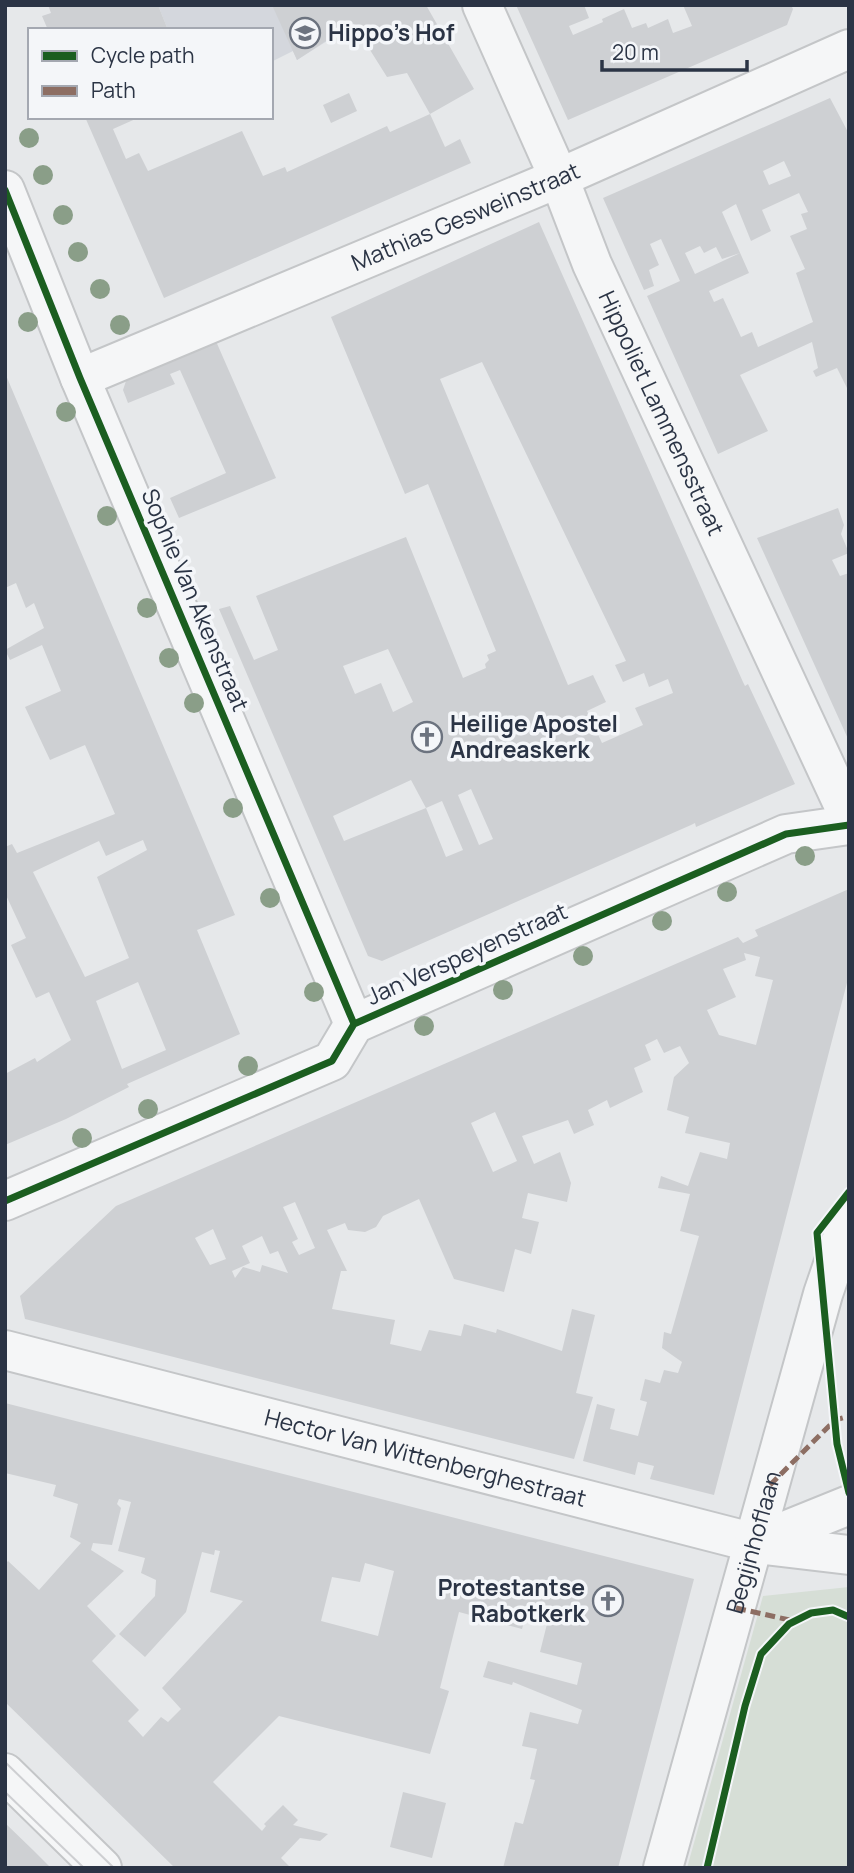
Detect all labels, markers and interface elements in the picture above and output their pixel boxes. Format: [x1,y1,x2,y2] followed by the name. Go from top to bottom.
[288,16,322,50] school or university icon: Hippo's Hof
[328,16,455,48] place label: Hippo's Hof
[28,28,273,119] legend
[602,28,747,72] scale bar
[612,38,659,66] text: 20 m
[91,41,194,69] text: Cycle path
[91,76,136,104] text: Path
[346,154,585,278] street label: Mathias Gesweinstraat
[592,285,733,540] street label: Hippoliet Lammensstraat
[135,483,257,716] street label: Sophie Van Akenstraat
[450,707,618,765] place label: Heilige Apostel Andreaskerk
[410,720,444,754] church icon: Heilige Apostel Andreaskerk
[361,894,572,1012] street label: Jan Verspeyenstraat
[261,1400,590,1514] street label: Hector Van Wittenberghestraat
[718,1467,788,1617] street label: Begijnhoflaan
[438,1571,586,1629] place label: Protestantse Rabotkerk
[591,1584,625,1618] church icon: Protestantse Rabotkerk

